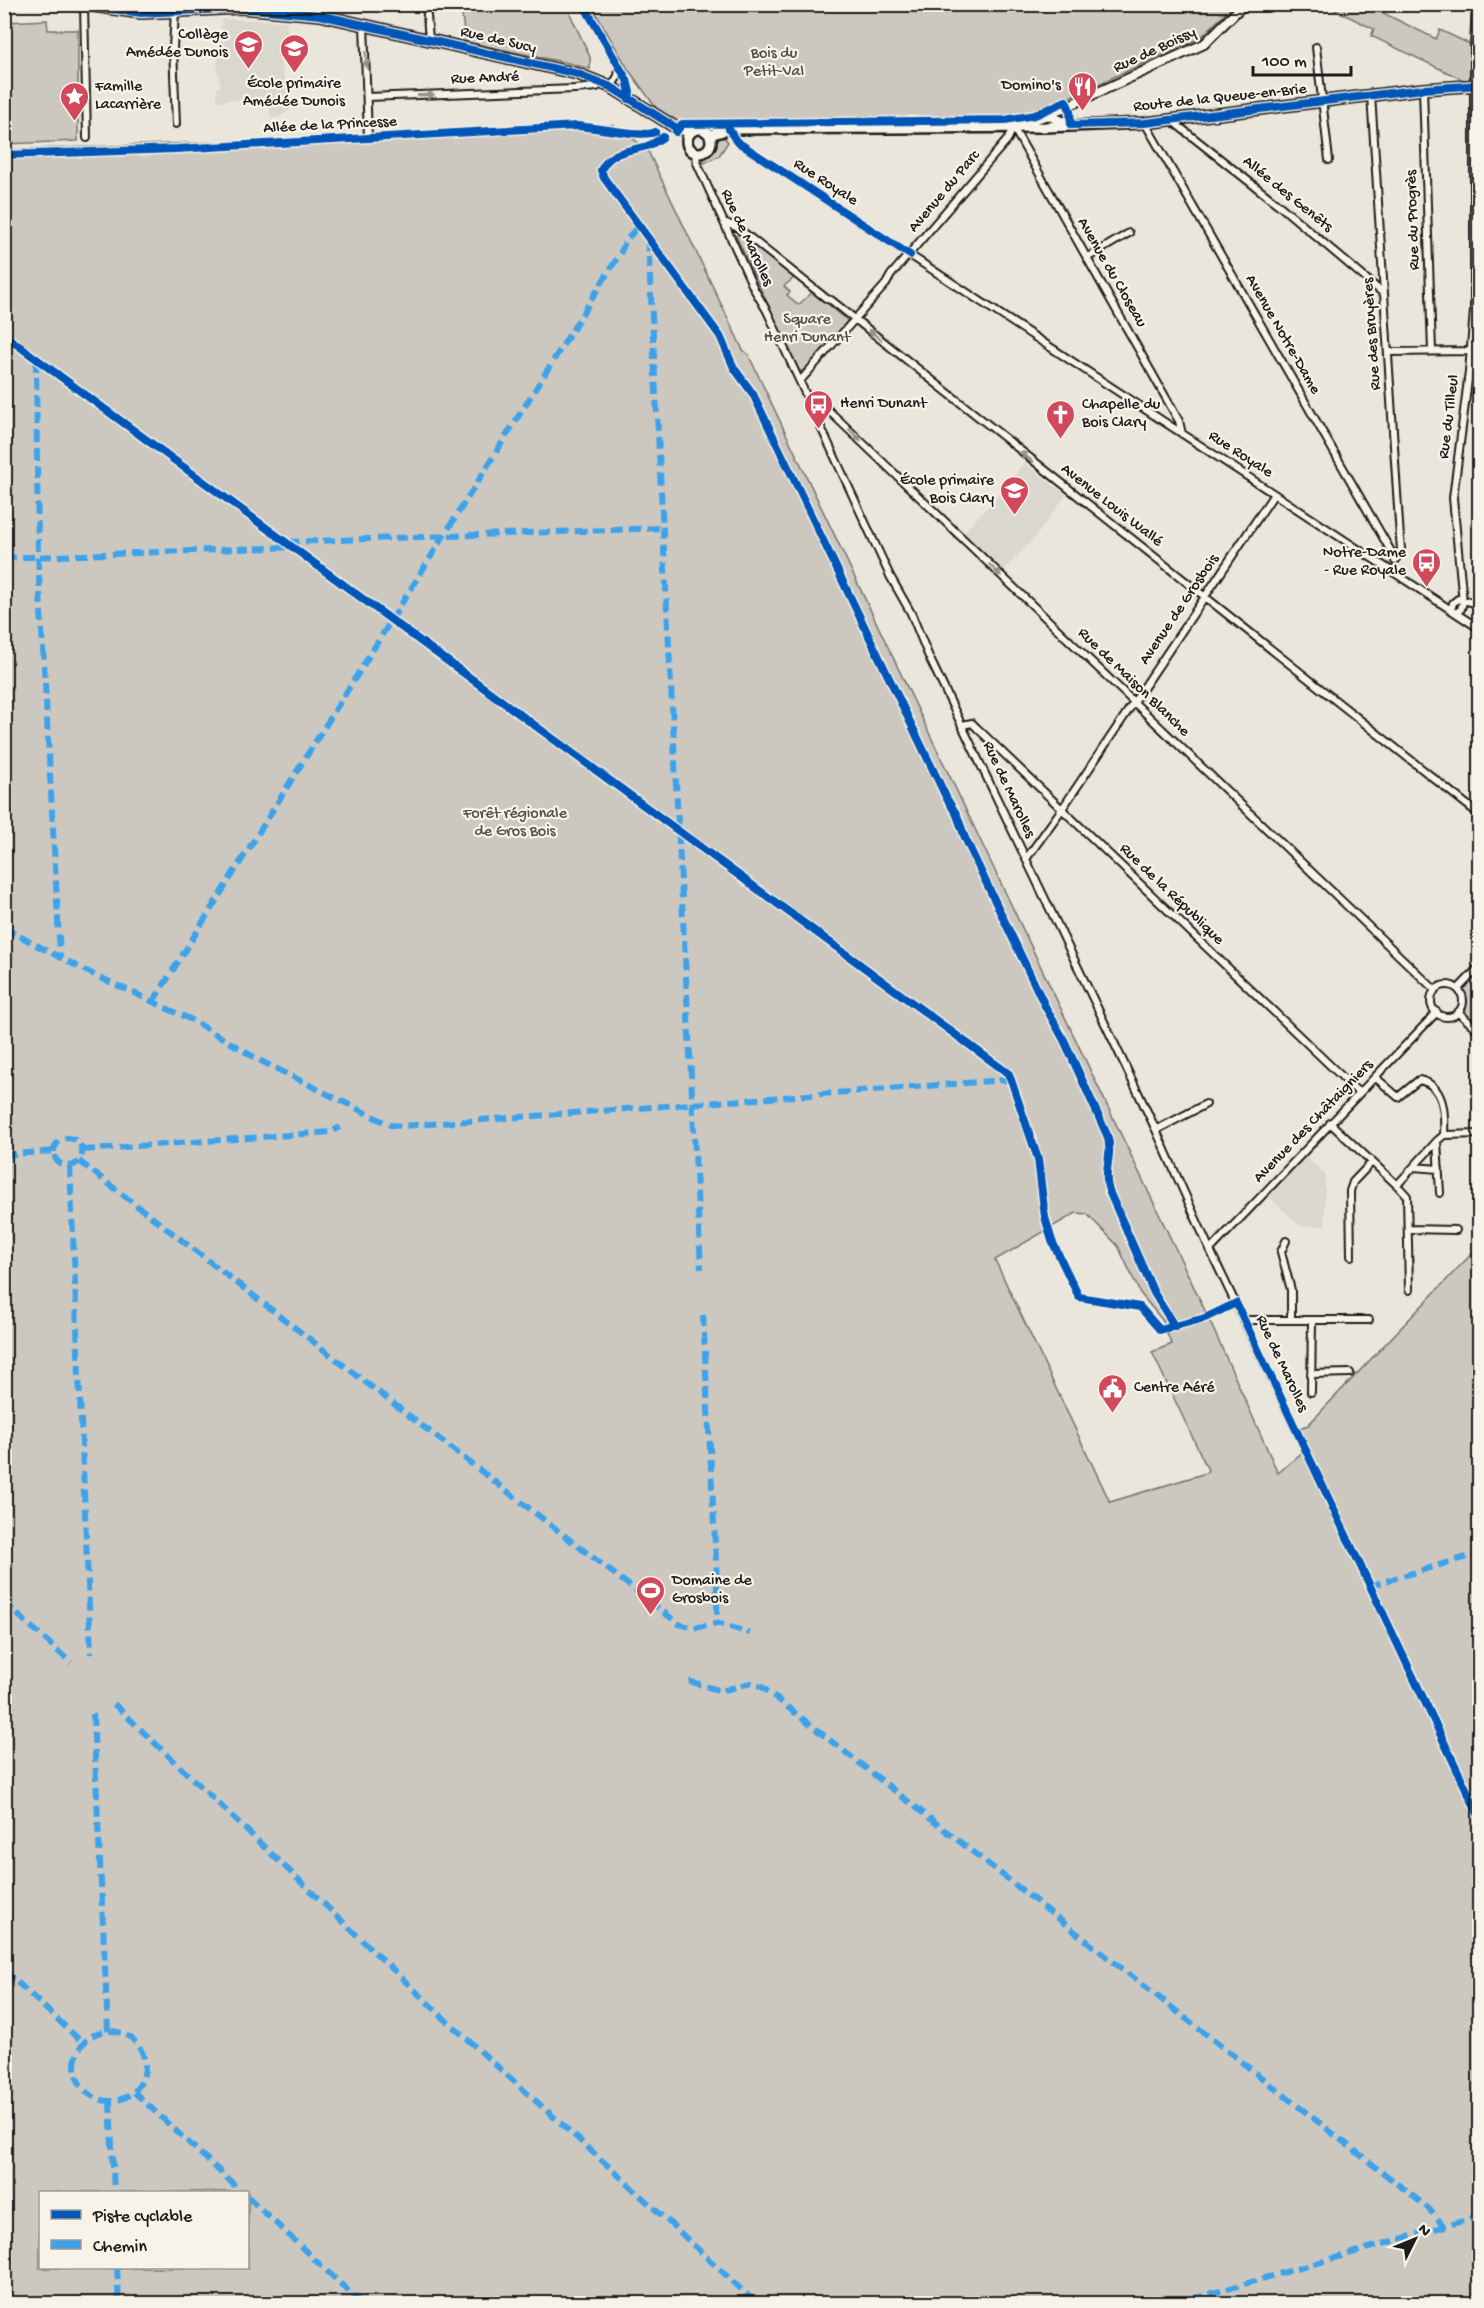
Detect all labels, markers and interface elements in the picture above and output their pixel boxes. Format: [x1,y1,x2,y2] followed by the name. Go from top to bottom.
[458,23,538,59] street label: Rue de Sucy
[1111,24,1199,78] street label: Rue de Boissy
[126,26,229,63] place label: Collège Amédée Dunois
[233,28,265,70] school or university icon: Collège Amédée Dunois
[278,32,310,74] school or university icon: École primaire Amédée Dunois
[1253,39,1350,77] scale bar
[743,45,804,82] park label: Bois du Petit-Val
[361,51,370,70] one-way arrow
[1261,52,1307,73] text: 100 m
[451,68,520,90] street label: Rue André
[1066,70,1098,112] restaurant icon: Domino's
[243,75,346,112] place label: École primaire Amédée Dunois
[1001,77,1062,96] place label: Domino's
[94,78,162,115] place label: Famille Lacarrière
[58,80,90,122] place icon: Famille Lacarrière
[1132,80,1308,118] street label: Route de la Queue-en-Brie
[416,90,435,99] one-way arrow
[263,113,398,139] street label: Allée de la Princesse
[905,147,985,237] street label: Avenue du Parc
[1238,153,1337,238] street label: Allée des Genêts
[789,155,861,211] street label: Rue Royale
[1403,168,1425,270] street label: Rue du Progrès
[715,187,777,290] street label: Rue de Marolles
[1072,215,1150,332] street label: Avenue du Closeau
[1240,272,1324,399] street label: Avenue Notre-Dame
[1360,276,1386,391] street label: Rue des Bruyères
[764,311,852,348] park label: Square Henri Dunant
[867,330,882,342] one-way arrow
[1435,374,1465,460] street label: Rue du Tilleul
[803,388,835,430] bus stop icon: Henri Dunant
[840,395,928,414] place label: Henri Dunant
[1081,396,1161,433] place label: Chapelle du Bois Clary
[1045,398,1077,440] church icon: Chapelle du Bois Clary
[1204,427,1276,483] street label: Rue Royale
[847,428,861,442] one-way arrow
[1019,450,1035,463] one-way arrow
[1056,460,1166,552] street label: Avenue Louis Wallé
[900,472,995,509] place label: École primaire Bois Clary
[999,474,1031,516] school or university icon: École primaire Bois Clary
[1323,544,1407,581] place label: Notre-Dame - Rue Royale
[1411,546,1443,588] bus stop icon: Notre-Dame - Rue Royale
[1136,550,1225,669] street label: Avenue de Grosbois
[988,563,1003,577] one-way arrow
[1073,624,1194,742] street label: Rue de Maison Blanche
[977,739,1039,842] street label: Rue de Marolles
[462,805,568,842] park label: Forêt régionale de Gros Bois
[1115,840,1228,950] street label: Rue de la République
[1250,1056,1379,1188] street label: Avenue des Châtaigniers
[1250,1313,1312,1416] street label: Rue de Marolles
[1097,1372,1129,1414] public building icon: Centre Aéré
[1134,1379,1215,1398] place label: Centre Aéré
[671,1572,752,1609] place label: Domaine de Grosbois
[635,1574,667,1616] sports icon: Domaine de Grosbois
[39,2191,249,2269] legend
[92,2207,193,2228] text: Piste cyclable
[1385,2209,1445,2269] north arrow
[1413,2221,1434,2242] text: N
[93,2237,147,2258] text: Chemin

